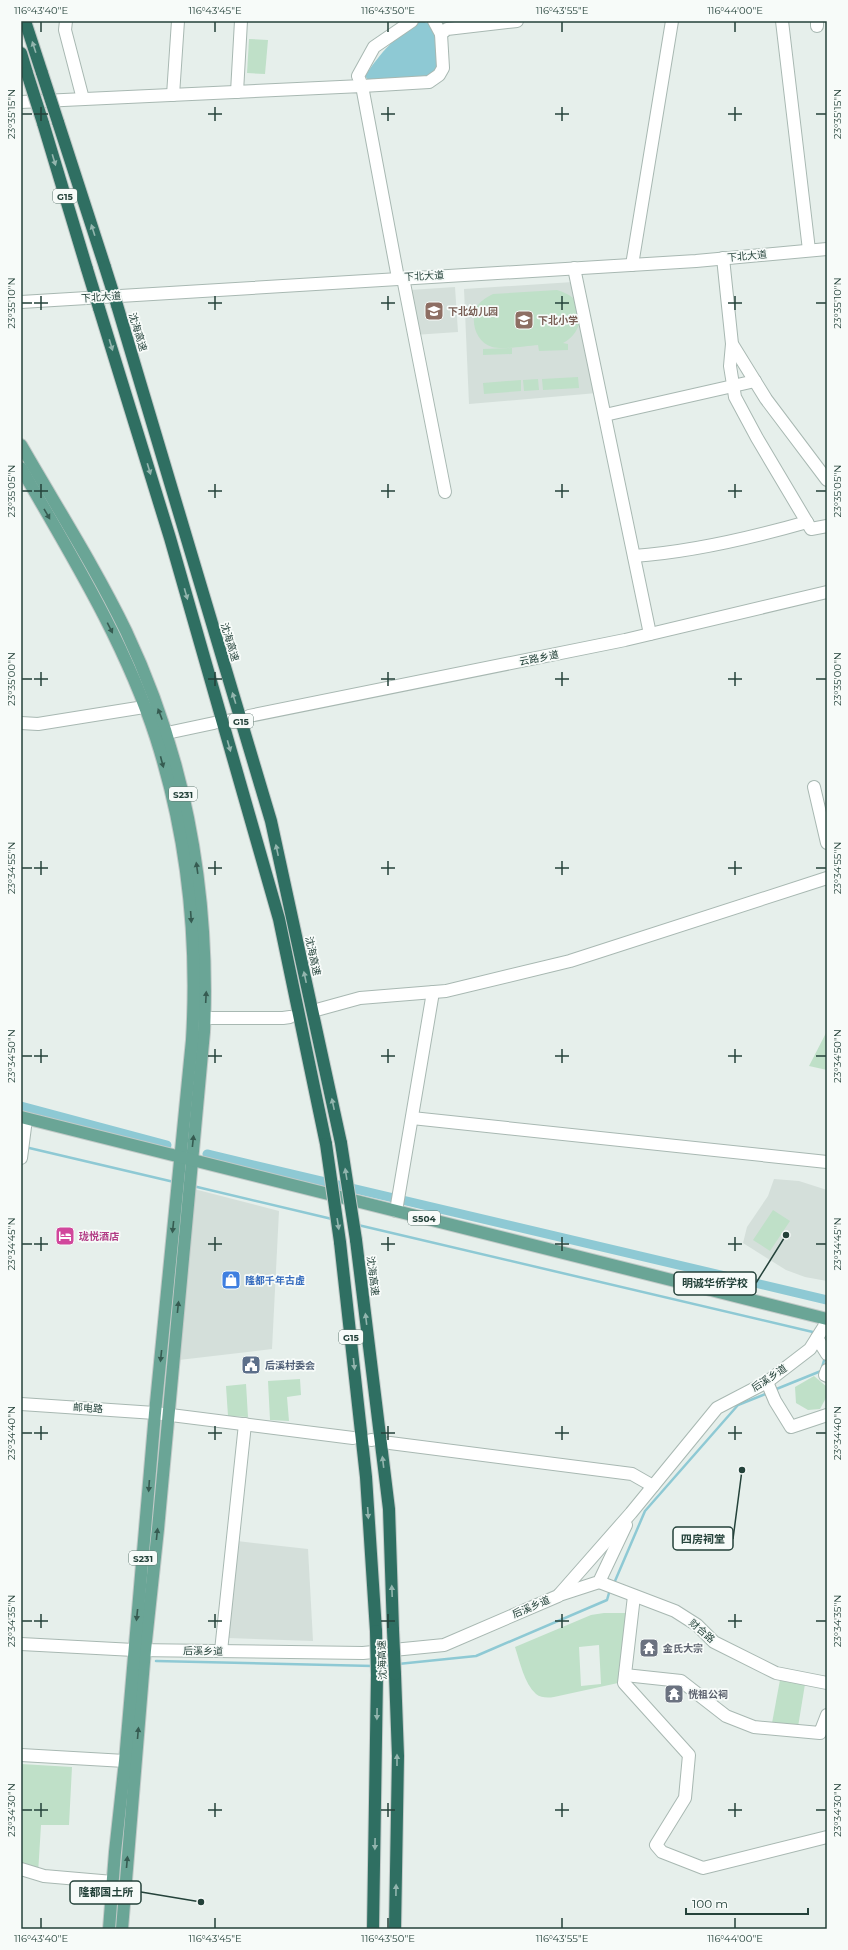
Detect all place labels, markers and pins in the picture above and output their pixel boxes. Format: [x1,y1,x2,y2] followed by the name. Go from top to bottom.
[423,300,445,322] school or university icon: 下北幼儿园
[448,305,498,318] place label: 下北幼儿园
[513,309,535,331] school or university icon: 下北小学
[538,314,578,327] place label: 下北小学
[54,1225,76,1247] hotel icon: 珑悦酒店
[79,1230,119,1243] place label: 珑悦酒店
[220,1269,242,1291] shop icon: 隆都千年古虚
[674,1272,756,1295] callout: 明诚华侨学校
[245,1274,305,1287] place label: 隆都千年古虚
[240,1354,262,1376] public building icon: 后溪村委会
[265,1359,315,1372] place label: 后溪村委会
[673,1527,733,1550] callout: 四房祠堂
[638,1637,660,1659] temple icon: 金氏大宗
[662,1642,703,1655] place label: 金氏大宗
[663,1683,685,1705] temple icon: 恍祖公祠
[688,1688,728,1701] place label: 恍祖公祠
[70,1881,141,1904] callout: 隆都国土所

